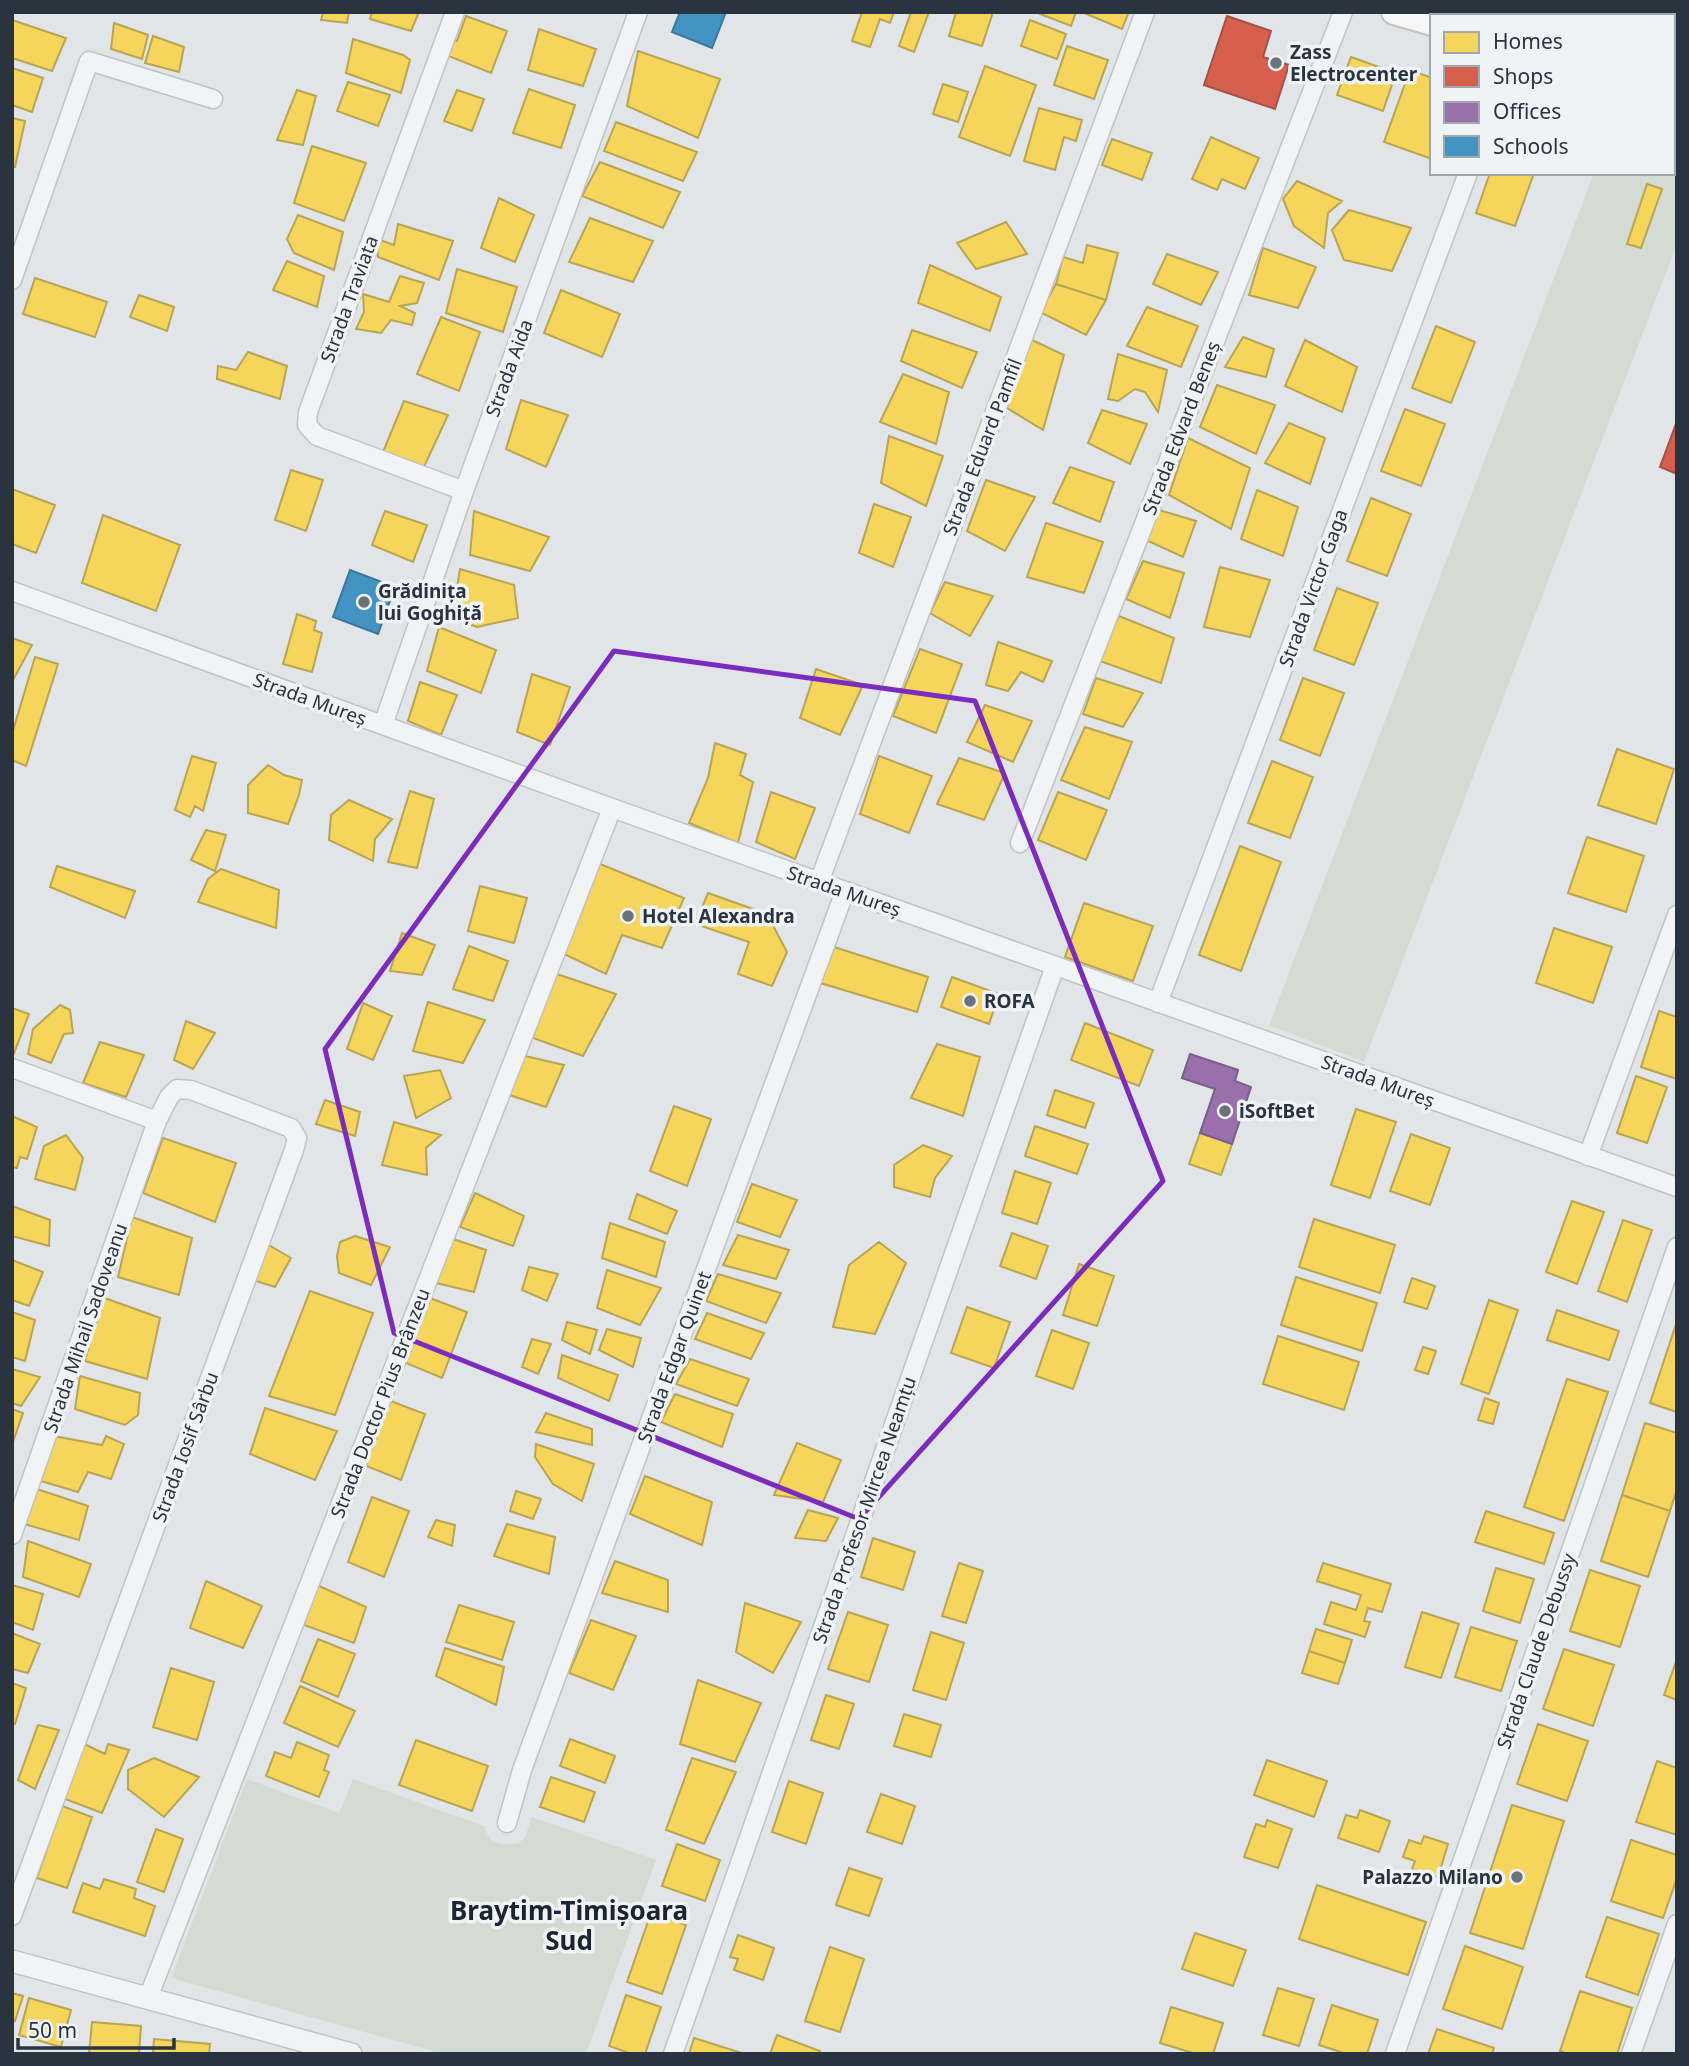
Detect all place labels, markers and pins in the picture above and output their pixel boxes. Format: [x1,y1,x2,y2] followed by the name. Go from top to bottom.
[1290,39,1418,87] place label: Zass Electrocenter
[1268,55,1284,71] marker: Zass Electrocenter
[378,578,482,626] place label: Grădinița lui Goghiță
[356,594,372,610] marker: Grădinița lui Goghiță
[642,903,795,929] place label: Hotel Alexandra
[620,908,636,924] marker: Hotel Alexandra
[984,988,1036,1014] place label: ROFA
[962,993,978,1009] marker: ROFA
[1239,1098,1315,1124] place label: iSoftBet
[1217,1103,1233,1119] marker: iSoftBet
[1362,1864,1503,1890] place label: Palazzo Milano
[1509,1869,1525,1885] marker: Palazzo Milano

